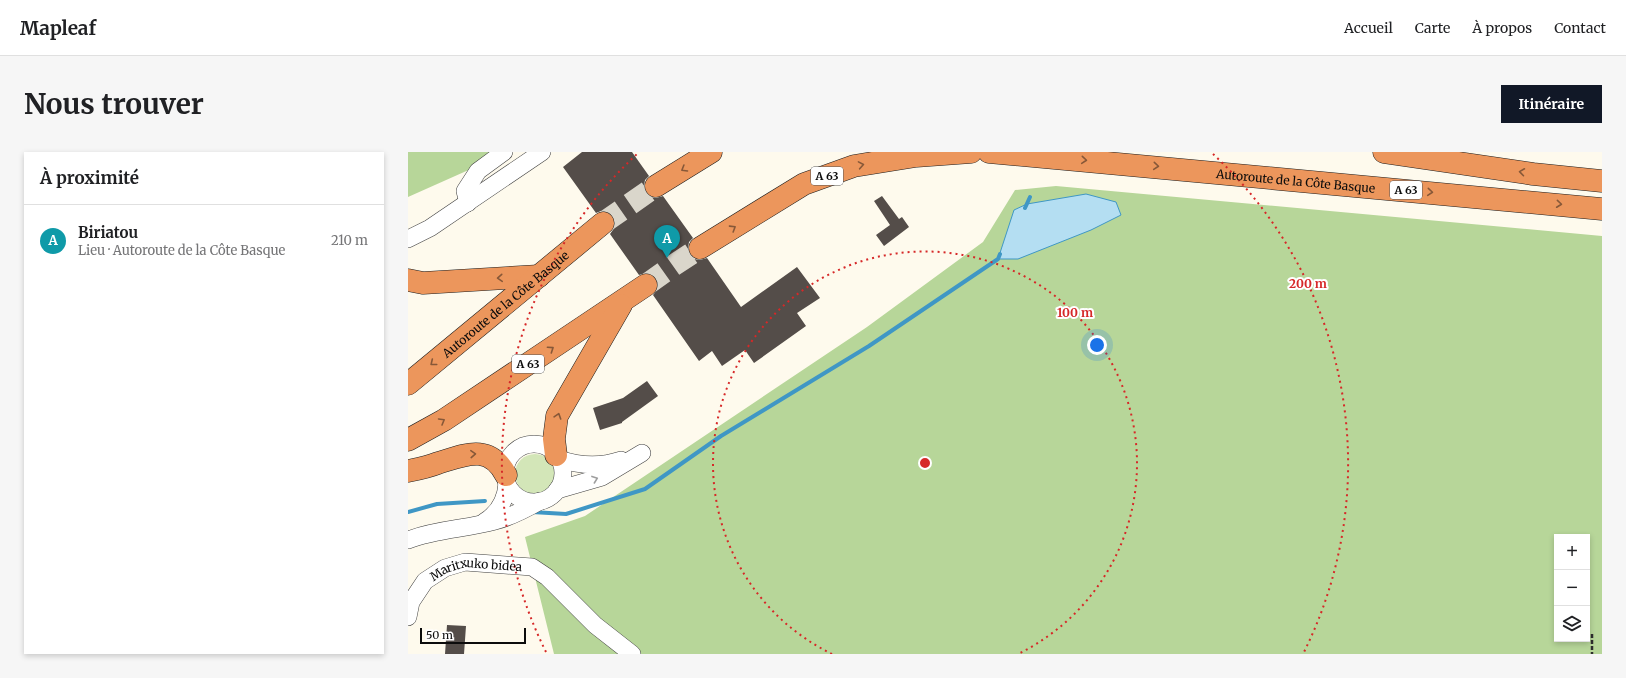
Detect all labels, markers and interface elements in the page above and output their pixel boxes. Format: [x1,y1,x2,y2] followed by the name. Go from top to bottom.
[20,16,96,40] text: Mapleaf
[1344,19,1393,37] text: Accueil
[1415,19,1450,37] text: Carte
[1472,19,1532,37] text: À propos
[1554,19,1606,37] text: Contact
[1501,85,1602,123] button: Itinéraire
[24,86,204,122] text: Nous trouver
[1081,155,1087,164] one-way arrow
[858,161,864,170] one-way arrow
[1153,162,1159,171] one-way arrow
[681,164,688,171] one-way arrow
[1215,166,1376,195] street label: Autoroute de la Côte Basque
[40,167,139,189] text: À proximité
[811,167,843,185] road number: A 63
[1518,168,1525,177] one-way arrow
[1390,181,1422,199] road number: A 63
[1427,187,1433,196] one-way arrow
[1556,200,1562,209] one-way arrow
[78,223,138,242] text: Biriatou
[654,225,680,258] pin: A
[729,225,736,233] one-way arrow
[48,232,58,249] text: A
[331,232,368,249] text: 210 m
[78,242,285,259] text: Lieu · Autoroute de la Côte Basque
[438,247,571,361] street label: Autoroute de la Côte Basque
[497,274,503,283] one-way arrow
[1289,276,1327,291] text: 200 m
[1057,305,1093,320] text: 100 m
[1087,335,1107,355] your location
[546,347,553,354] one-way arrow
[512,355,544,373] road number: A 63
[431,358,438,365] one-way arrow
[553,413,562,420] one-way arrow
[438,419,445,426] one-way arrow
[470,450,476,459] one-way arrow
[918,456,932,470] centre of rings
[591,476,598,484] one-way arrow
[1554,534,1590,642] map controls
[1554,534,1590,570] button: +
[427,554,523,584] street label: Maritxuko bidea
[1554,570,1590,606] button: −
[1554,606,1590,642] button: layers
[420,626,526,645] scale bar
[426,628,453,642] text: 50 m

